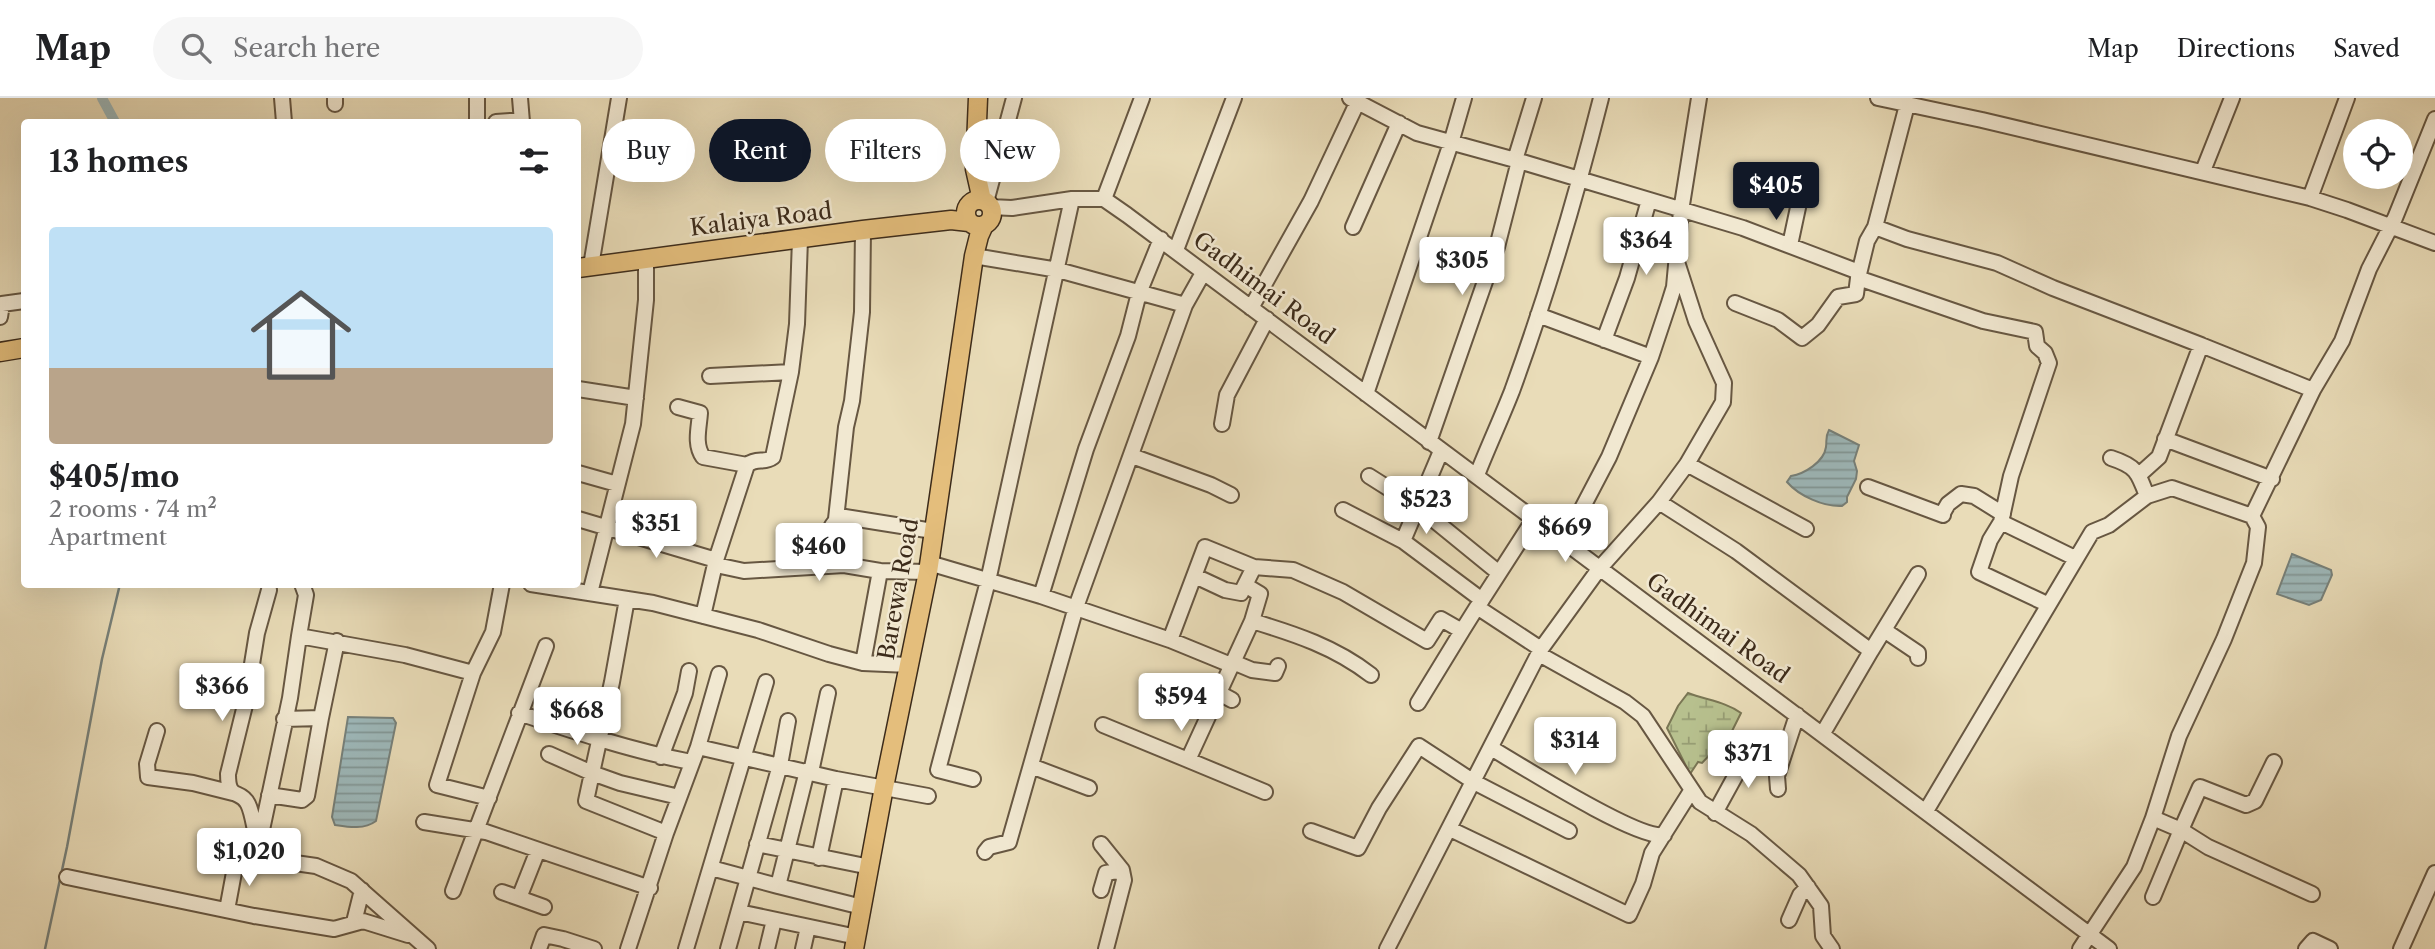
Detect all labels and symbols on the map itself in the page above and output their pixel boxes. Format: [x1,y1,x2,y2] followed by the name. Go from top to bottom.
[1735,162,1817,222] pin: $405
[688,196,834,242] street label: Kalaiya Road
[1605,218,1687,277] pin: $364
[1188,226,1340,350] street label: Gadhimai Road
[1421,238,1503,297] pin: $305
[1385,476,1467,536] pin: $523
[615,500,697,560] pin: $351
[1524,504,1606,564] pin: $669
[872,516,924,662] street label: Barewa Road
[778,524,860,583] pin: $460
[1641,567,1795,689] street label: Gadhimai Road
[181,664,263,723] pin: $366
[1140,674,1222,733] pin: $594
[536,688,618,747] pin: $668
[1534,718,1616,777] pin: $314
[1707,730,1789,790] pin: $371
[192,828,306,888] pin: $1,020

